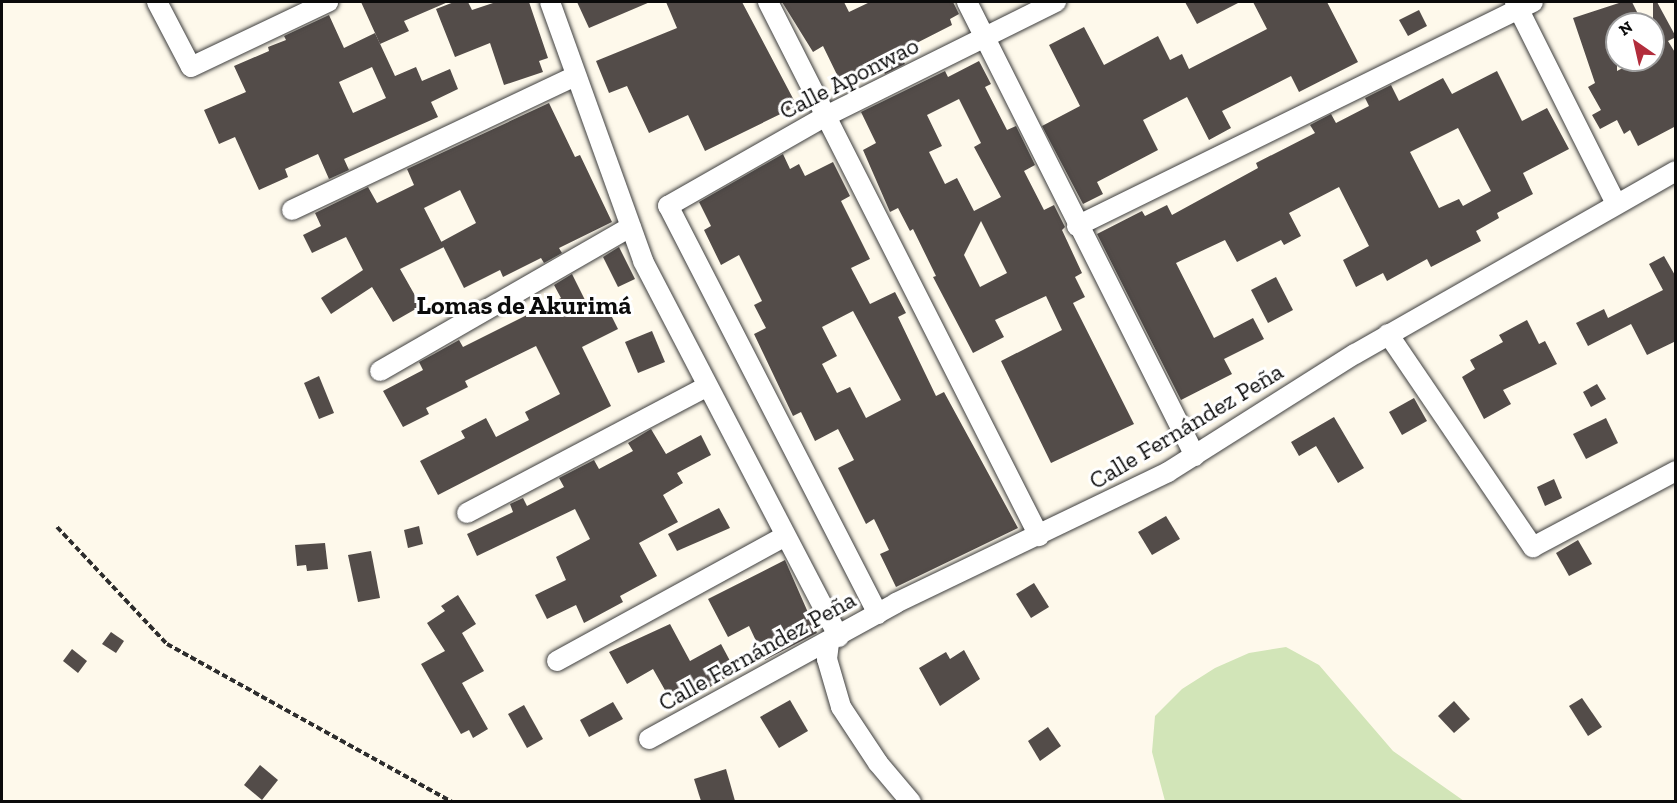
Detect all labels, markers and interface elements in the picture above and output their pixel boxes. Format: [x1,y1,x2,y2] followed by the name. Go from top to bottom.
[1605,12,1665,72] north arrow
[1615,17,1636,40] text: N
[774,30,924,126] street label: Calle Aponwao
[416,290,632,322] district label: Lomas de Akurimá
[1084,357,1288,495] street label: Calle Fernández Peña
[653,585,861,717] street label: Calle Fernández Peña

